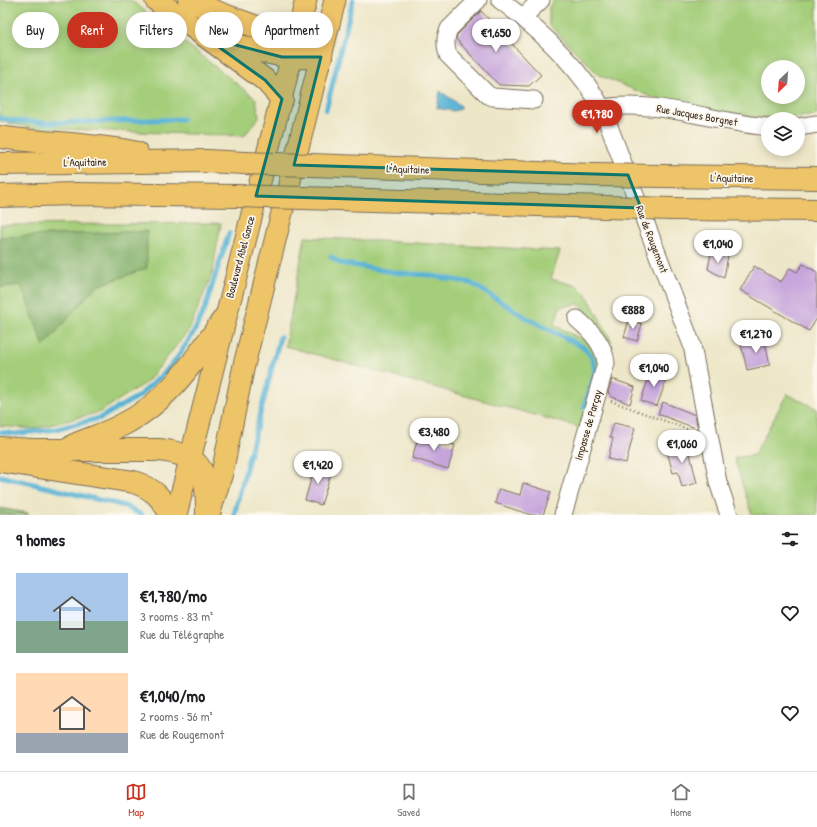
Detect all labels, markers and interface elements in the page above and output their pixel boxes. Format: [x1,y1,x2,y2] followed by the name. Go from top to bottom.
[12,12,59,48] chip: Buy
[67,12,118,48] chip: Rent
[126,12,187,48] chip: Filters
[195,12,243,48] chip: New
[251,12,333,48] chip: Apartment
[463,19,529,53] pin: €1,650
[481,23,511,41] text: €1,650
[761,60,805,104] north arrow
[761,60,805,156] map controls
[564,100,630,134] pin: €1,780
[655,101,739,129] street label: Rue Jacques Borgnet
[581,104,613,122] text: €1,780
[761,112,805,156] button: layers
[63,155,107,169] street label: L'Aquitaine
[386,161,430,177] street label: L'Aquitaine
[710,171,754,185] street label: L'Aquitaine
[633,203,671,275] street label: Rue de Rougemont
[222,214,258,300] street label: Boulevard Abel Gance
[685,230,751,264] pin: €1,040
[703,234,733,252] text: €1,040
[609,296,657,330] pin: €888
[621,300,645,318] text: €888
[723,320,789,354] pin: €1,270
[740,324,772,342] text: €1,270
[621,354,687,388] pin: €1,040
[639,358,669,376] text: €1,040
[571,388,605,462] street label: Impasse de Parçay
[401,418,467,452] pin: €3,480
[418,422,450,440] text: €3,480
[649,430,715,464] pin: €1,060
[667,434,697,452] text: €1,060
[285,451,351,485] pin: €1,420
[303,455,333,473] text: €1,420
[16,528,65,551] text: 9 homes
[779,528,801,550] icon: filters
[140,584,207,607] text: €1,780/mo
[48,589,96,637] icon: home
[779,602,801,624] icon: heart
[140,607,213,625] text: 3 rooms · 83 m²
[140,625,225,643] text: Rue du Télégraphe
[140,684,205,707] text: €1,040/mo
[48,689,96,737] icon: home
[779,702,801,724] icon: heart
[140,707,213,725] text: 2 rooms · 56 m²
[140,725,224,743] text: Rue de Rougemont
[125,781,147,819] tab: Map
[397,781,420,819] tab: Saved
[670,781,692,819] tab: Home

